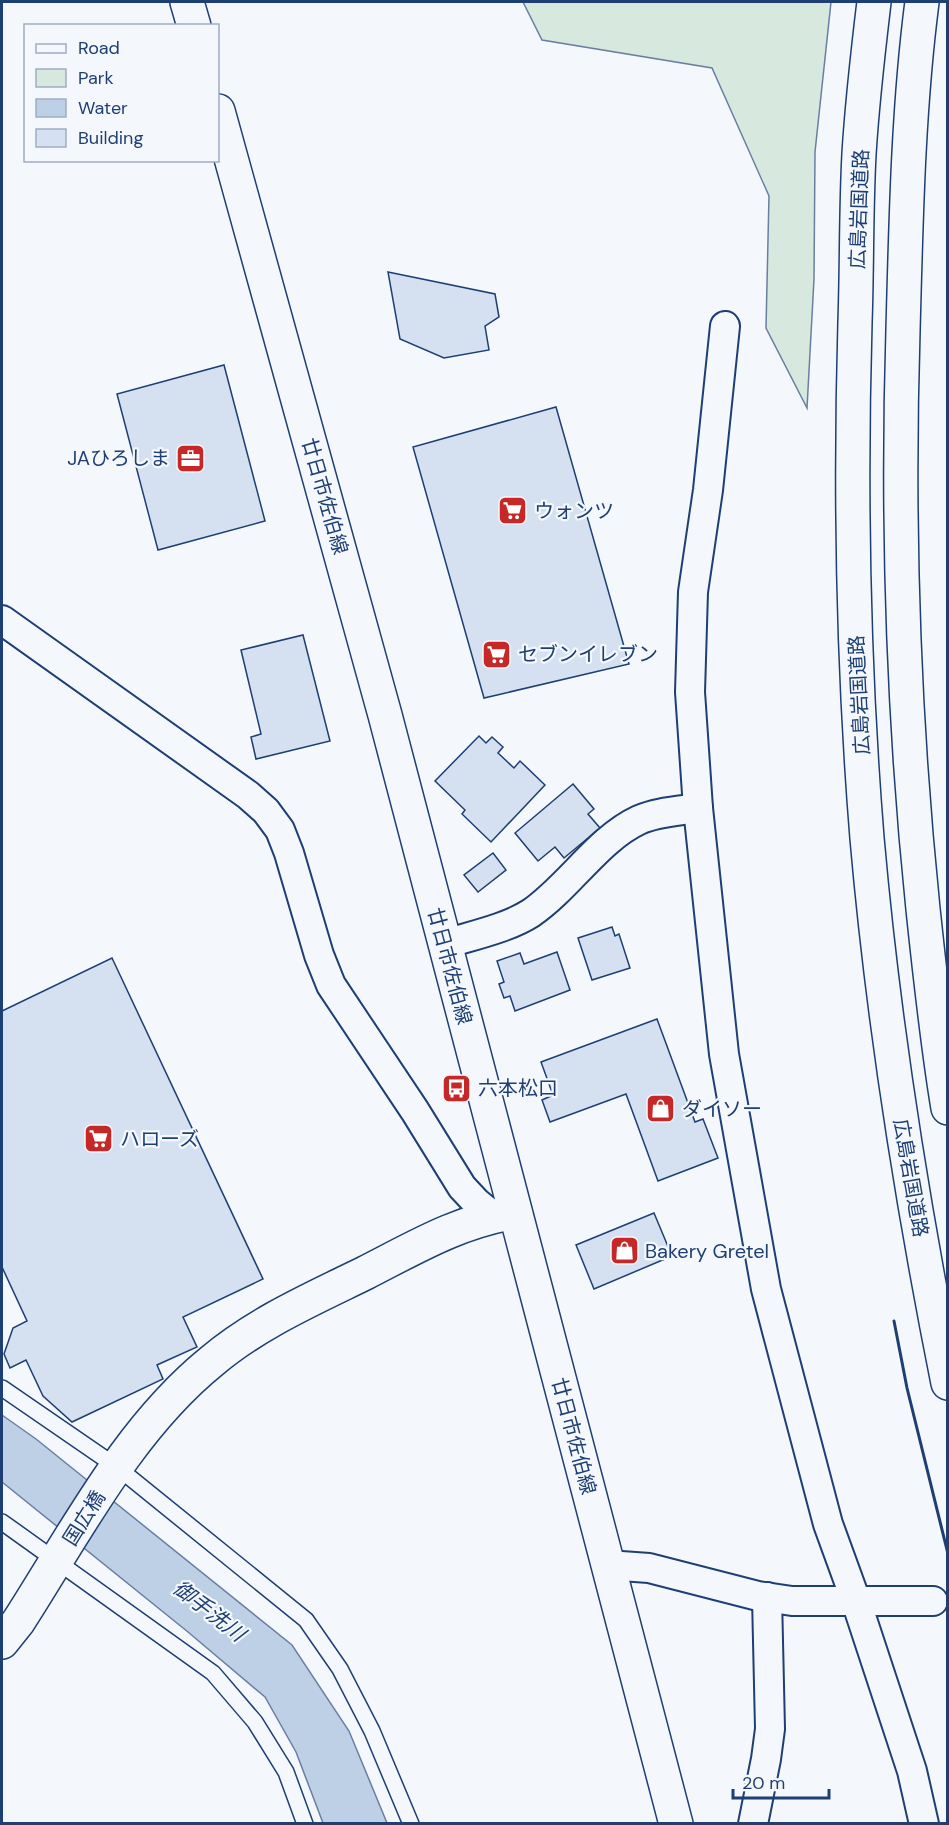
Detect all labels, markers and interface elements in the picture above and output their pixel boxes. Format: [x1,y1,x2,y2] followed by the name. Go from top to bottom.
[24,24,219,162] legend
[78,36,120,60] text: Road
[78,66,114,90] text: Park
[78,96,128,120] text: Water
[78,126,143,150] text: Building
[844,149,874,269] street label: 広島岩国道路
[296,435,354,557] street label: 廿日市佐伯線
[175,442,207,474] office icon: JAひろしま
[67,445,170,471] place label: JAひろしま
[497,495,529,527] supermarket icon: ウォンツ
[534,498,614,524] place label: ウォンツ
[843,634,875,756] street label: 広島岩国道路
[481,638,513,670] supermarket icon: セブンイレブン
[518,641,658,667] place label: セブンイレブン
[422,905,478,1027] street label: 廿日市佐伯線
[441,1072,473,1104] bus stop icon: 六本松口
[478,1075,558,1101] place label: 六本松口
[645,1093,677,1125] shop icon: ダイソー
[682,1096,762,1122] place label: ダイソー
[888,1117,934,1239] street label: 広島岩国道路
[83,1123,115,1155] supermarket icon: ハローズ
[120,1126,199,1152] place label: ハローズ
[608,1235,640,1267] shop icon: Bakery Gretel
[645,1238,769,1264] place label: Bakery Gretel
[546,1375,602,1497] street label: 廿日市佐伯線
[57,1486,111,1550] street label: 国広橋
[167,1574,252,1649] water label: 御手洗川
[733,1762,829,1800] scale bar
[742,1771,785,1795] text: 20 m

